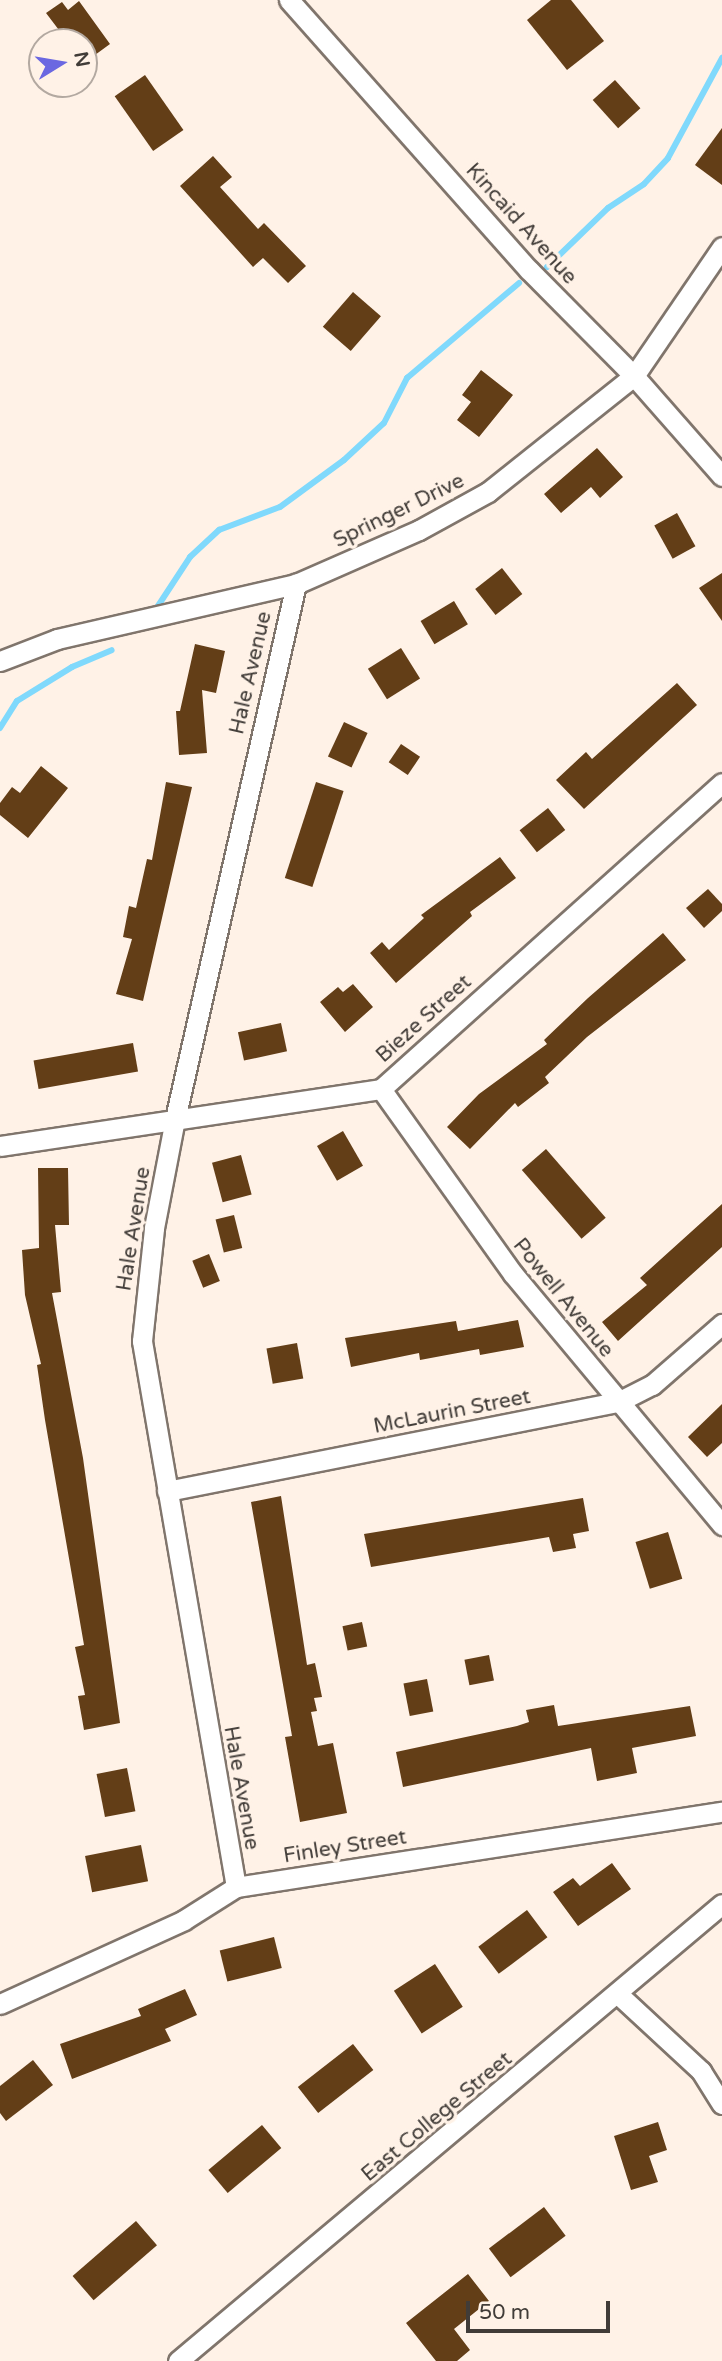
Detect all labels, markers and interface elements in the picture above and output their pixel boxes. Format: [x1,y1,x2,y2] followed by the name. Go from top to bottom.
[28,28,98,98] north arrow
[69,50,94,69] text: N
[460,158,582,290] street label: Kincaid Avenue
[329,468,469,554] street label: Springer Drive
[225,609,277,737] street label: Hale Avenue
[371,970,477,1068] street label: Bieze Street
[112,1165,156,1293] street label: Hale Avenue
[507,1233,619,1363] street label: Powell Avenue
[371,1384,533,1440] street label: McLaurin Street
[218,1724,264,1852] street label: Hale Avenue
[282,1825,408,1869] street label: Finley Street
[357,2047,517,2187] street label: East College Street
[470,2288,614,2332] scale bar
[479,2300,530,2325] text: 50 m

